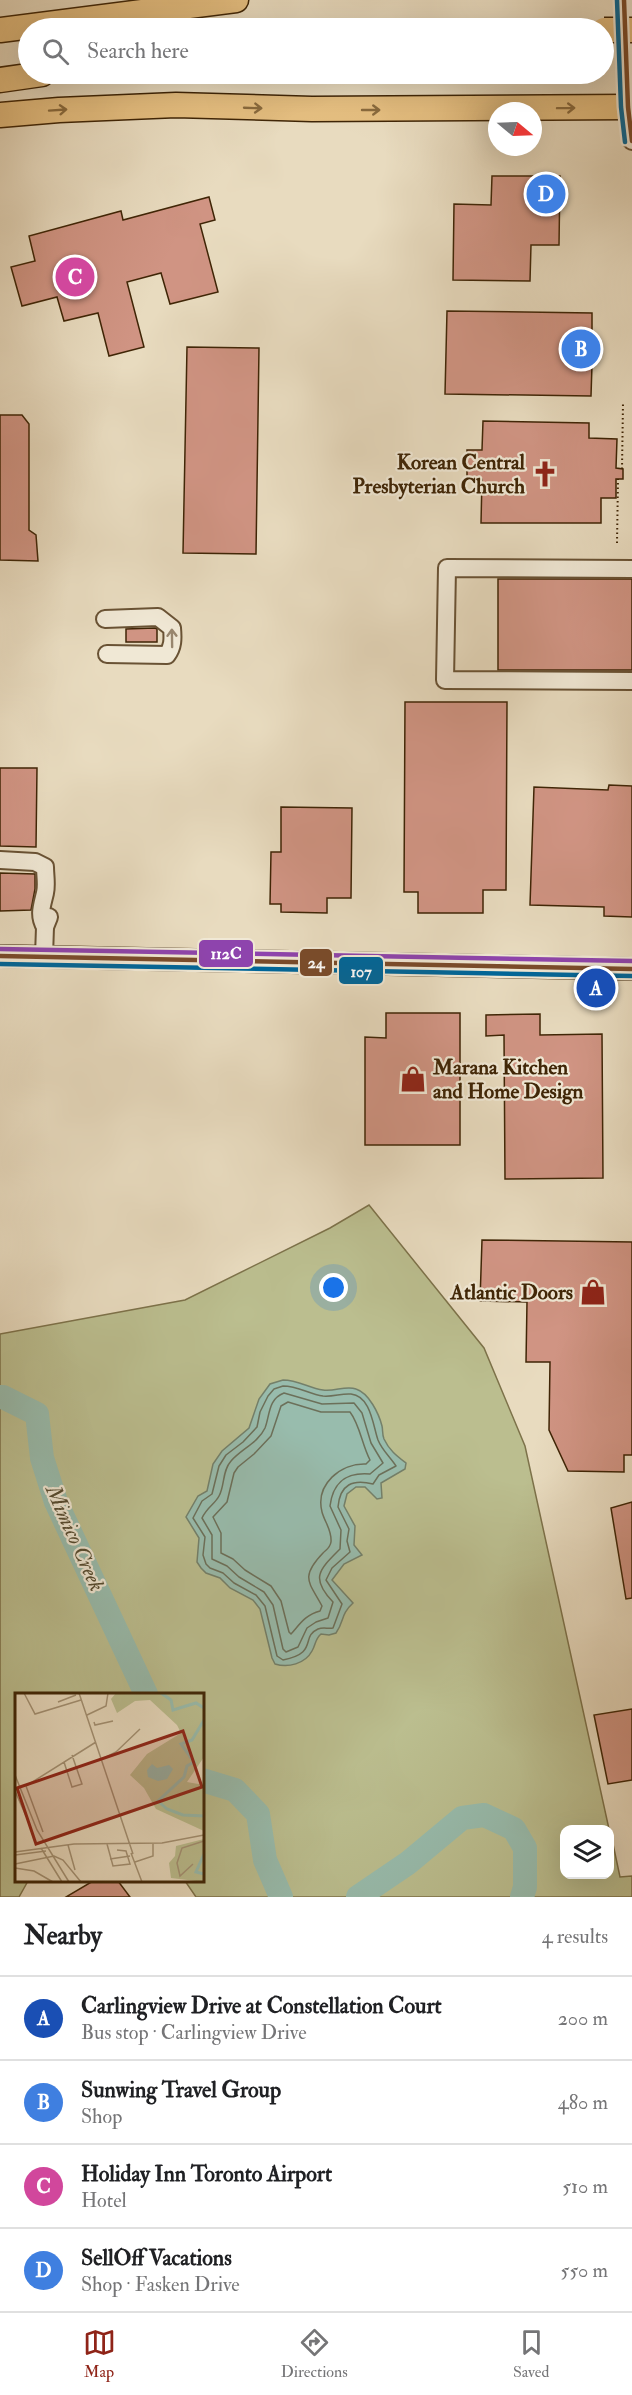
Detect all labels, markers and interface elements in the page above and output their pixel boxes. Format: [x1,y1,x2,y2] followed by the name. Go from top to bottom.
[18,18,614,84] search box
[39,35,72,68] icon: search
[87,37,189,65] text: Search here
[243,102,263,113] one-way arrow
[488,102,542,156] north arrow
[555,102,575,114] one-way arrow
[360,104,380,115] one-way arrow
[48,105,68,116] one-way arrow
[526,172,566,216] pin: D
[56,254,94,300] pin: C
[562,326,600,372] pin: B
[353,449,526,500] place label: Korean Central Presbyterian Church
[530,459,560,489] church icon: Korean Central Presbyterian Church
[166,629,177,648] one-way arrow
[198,939,254,968] line badge: 112C
[210,944,242,964] text: 112C
[299,948,333,977] line badge: 24
[308,953,326,973] text: 24
[338,956,384,985] line badge: 107
[350,962,372,982] text: 107
[576,966,616,1010] pin: A
[432,1054,584,1105] place label: Marana Kitchen and Home Design
[398,1064,428,1094] shop icon: Marana Kitchen and Home Design
[319,1273,348,1302] your location
[578,1277,608,1307] shop icon: Atlantic Doors
[450,1279,573,1306] place label: Atlantic Doors
[38,1479,111,1596] water label: Mimico Creek
[15,1693,204,1882] inset map
[560,1825,614,1879] map controls
[560,1825,614,1879] button: layers
[24,1920,102,1952] text: Nearby
[542,1924,608,1949] text: 4 results
[81,1992,442,2020] text: Carlingview Drive at Constellation Court
[37,2006,50,2031] text: A
[558,2006,608,2031] text: 200 m
[81,2020,307,2045] text: Bus stop · Carlingview Drive
[81,2076,281,2104] text: Sunwing Travel Group
[37,2090,50,2115] text: B
[558,2090,608,2115] text: 480 m
[81,2104,122,2129] text: Shop
[81,2160,332,2188] text: Holiday Inn Toronto Airport
[36,2174,51,2199] text: C
[562,2174,608,2199] text: 510 m
[81,2188,127,2213] text: Hotel
[81,2244,232,2272] text: SellOff Vacations
[35,2258,52,2283] text: D
[561,2258,608,2283] text: 550 m
[81,2272,240,2297] text: Shop · Fasken Drive
[83,2326,116,2382] tab: Map
[281,2326,348,2382] tab: Directions
[513,2326,549,2382] tab: Saved

